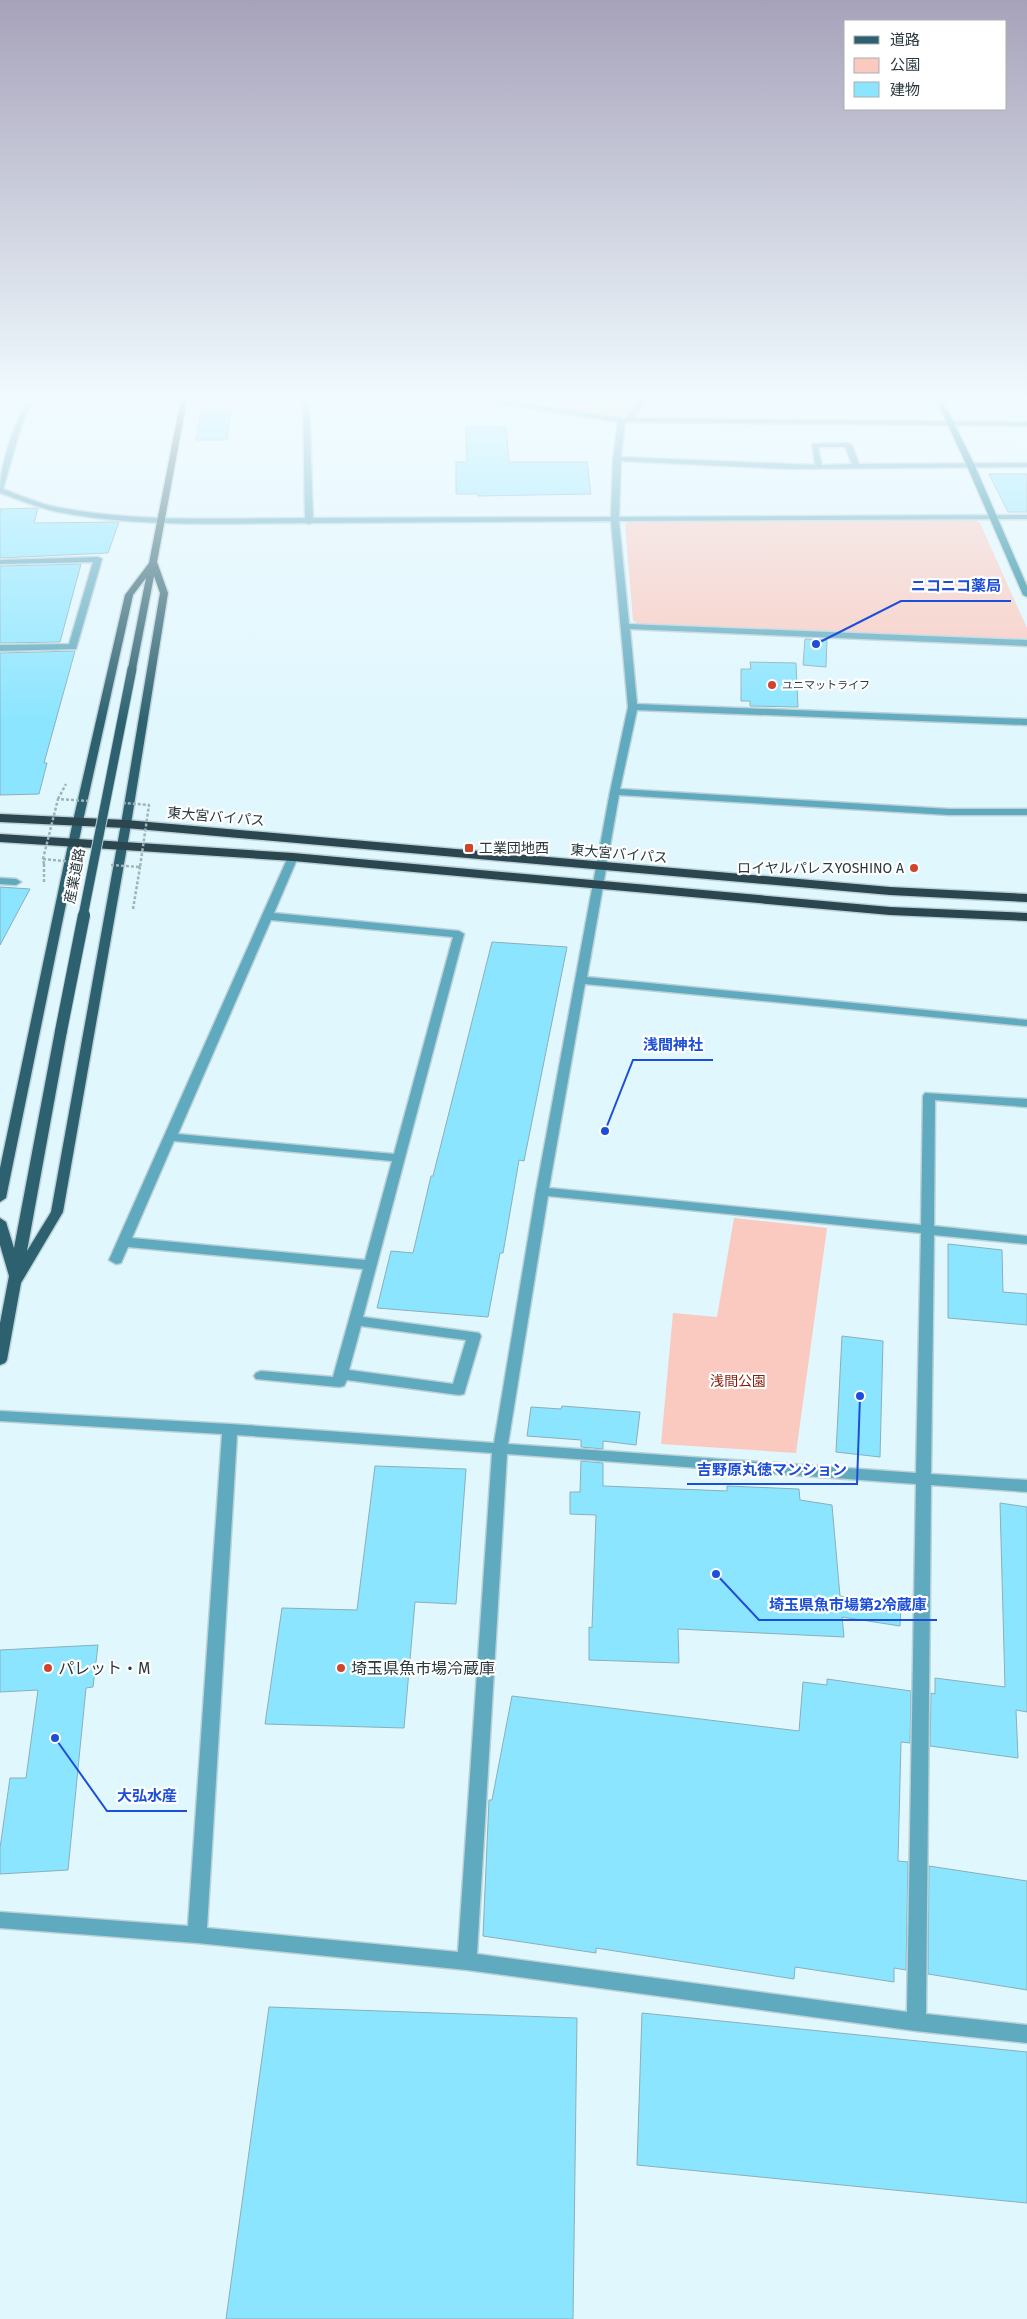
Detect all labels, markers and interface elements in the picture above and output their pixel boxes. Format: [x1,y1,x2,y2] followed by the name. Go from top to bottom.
[844,20,1007,110] legend
[890,31,920,49] text: 道路
[890,56,920,74] text: 公園
[890,81,920,99] text: 建物
[901,571,1011,601] callout: ニコニコ薬局
[911,577,1001,595] text: ニコニコ薬局
[766,679,778,691] marker: ユニマットライフ
[782,679,870,692] place label: ユニマットライフ
[167,804,265,830] street label: 東大宮バイパス
[479,840,549,857] place label: 工業団地西
[570,841,668,867] street label: 東大宮バイパス
[463,842,475,854] marker: 工業団地西
[61,847,89,905] street label: 産業道路
[737,860,904,877] place label: ロイヤルパレスYOSHINO A
[908,862,920,874] marker: ロイヤルパレスYOSHINO A
[633,1030,713,1060] callout: 浅間神社
[643,1036,703,1054] text: 浅間神社
[710,1373,766,1390] park label: 浅間公園
[687,1454,857,1484] callout: 吉野原丸徳マンション
[697,1461,847,1479] text: 吉野原丸徳マンション
[759,1590,937,1620] callout: 埼玉県魚市場第2冷蔵庫
[769,1596,927,1614] text: 埼玉県魚市場第2冷蔵庫
[58,1659,150,1678] place label: パレット・M
[351,1659,495,1678] place label: 埼玉県魚市場冷蔵庫
[42,1662,54,1674] marker: パレット・M
[335,1662,347,1674] marker: 埼玉県魚市場冷蔵庫
[107,1781,187,1811] callout: 大弘水産
[117,1787,177,1805] text: 大弘水産

